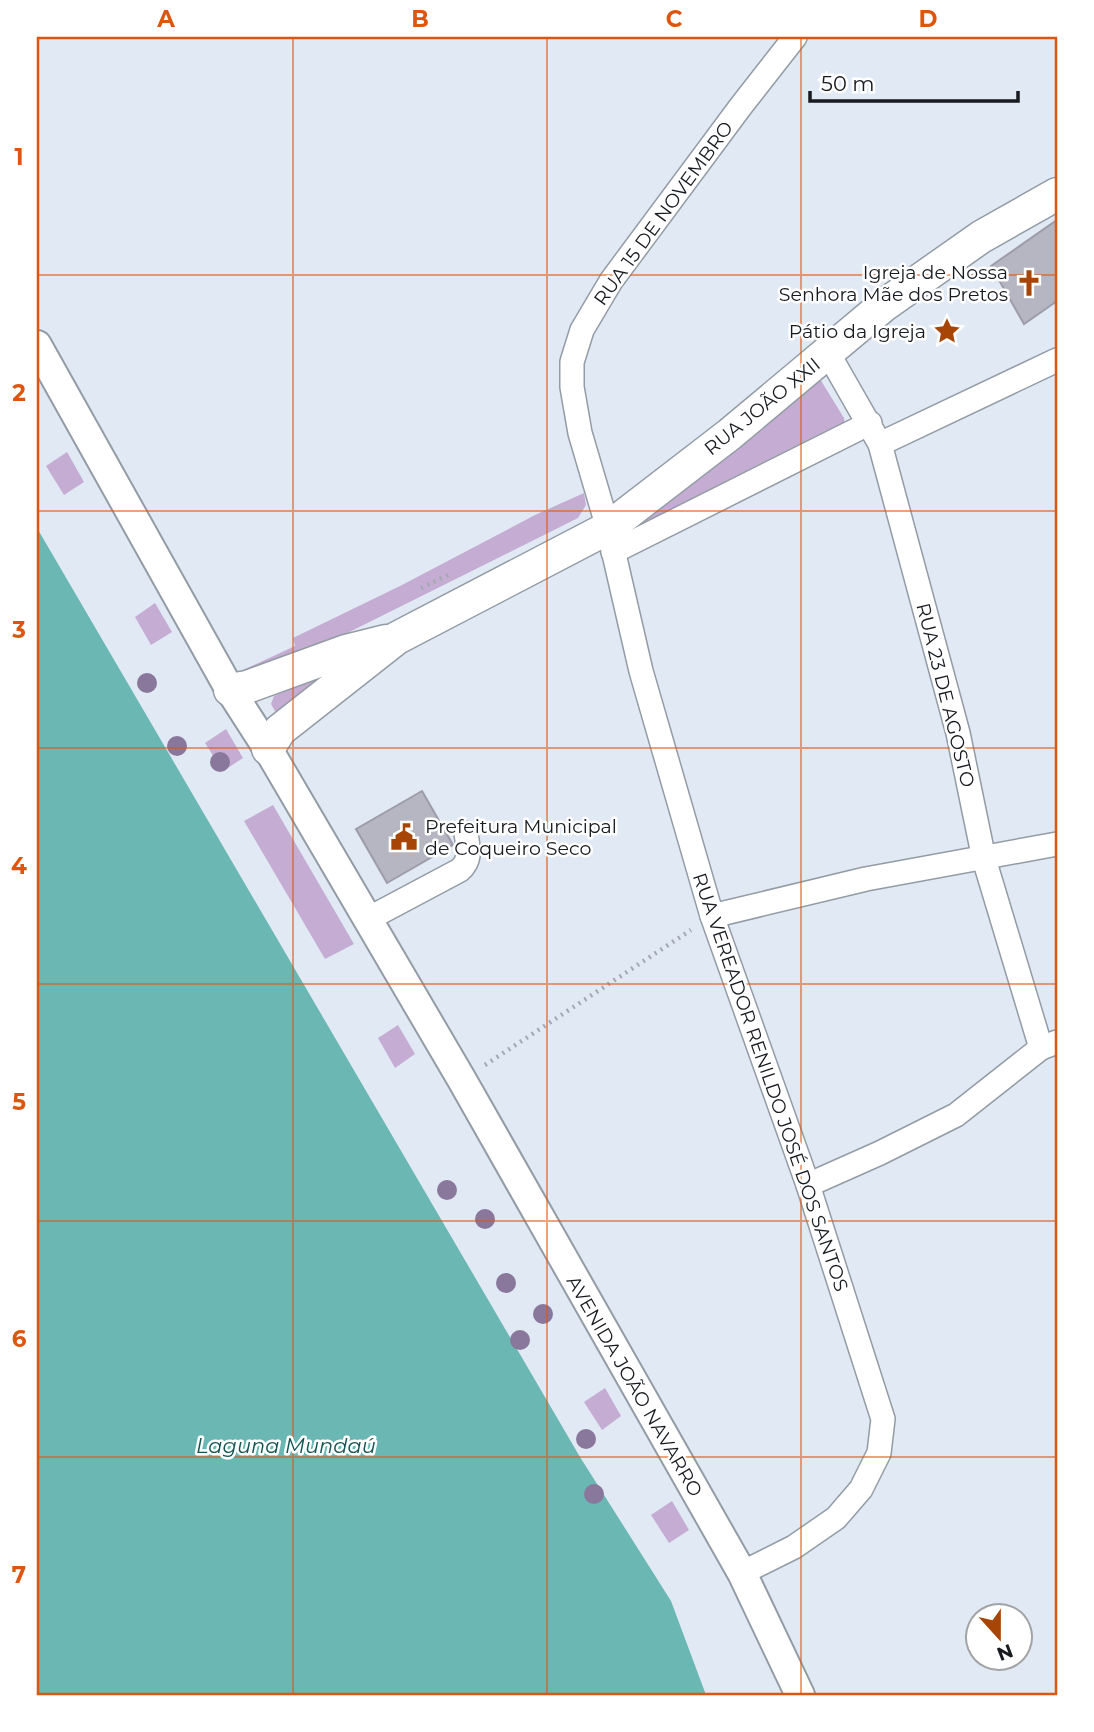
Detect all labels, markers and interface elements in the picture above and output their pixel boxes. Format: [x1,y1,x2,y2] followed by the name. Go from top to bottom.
[156,5,175,33] text: A
[411,5,429,33] text: B
[666,5,683,33] text: C
[919,5,938,33] text: D
[810,60,1019,104] scale bar
[821,71,875,96] text: 50 m
[589,117,738,310] street label: RUA 15 DE NOVEMBRO
[14,143,24,171] text: 1
[779,261,1008,306] place label: Igreja de Nossa Senhora Mãe dos Pretos
[1014,268,1044,298] church icon: Igreja de Nossa Senhora Mãe dos Pretos
[932,316,962,346] place icon: Pátio da Igreja
[789,320,926,343] place label: Pátio da Igreja
[700,353,825,460] street label: RUA JOÃO XXII
[12,379,26,407] text: 2
[911,601,980,790] street label: RUA 23 DE AGOSTO
[11,616,26,644] text: 3
[425,815,617,860] place label: Prefeitura Municipal de Coqueiro Seco
[389,822,419,852] public building icon: Prefeitura Municipal de Coqueiro Seco
[11,852,27,880] text: 4
[688,870,853,1294] street label: RUA VEREADOR RENILDO JOSÉ DOS SANTOS
[12,1088,26,1116] text: 5
[562,1272,707,1501] street label: AVENIDA JOÃO NAVARRO
[12,1325,27,1353] text: 6
[196,1433,376,1458] water label: Laguna Mundaú
[12,1561,26,1589] text: 7
[964,1602,1034,1672] north arrow
[994,1639,1016,1666] text: N

